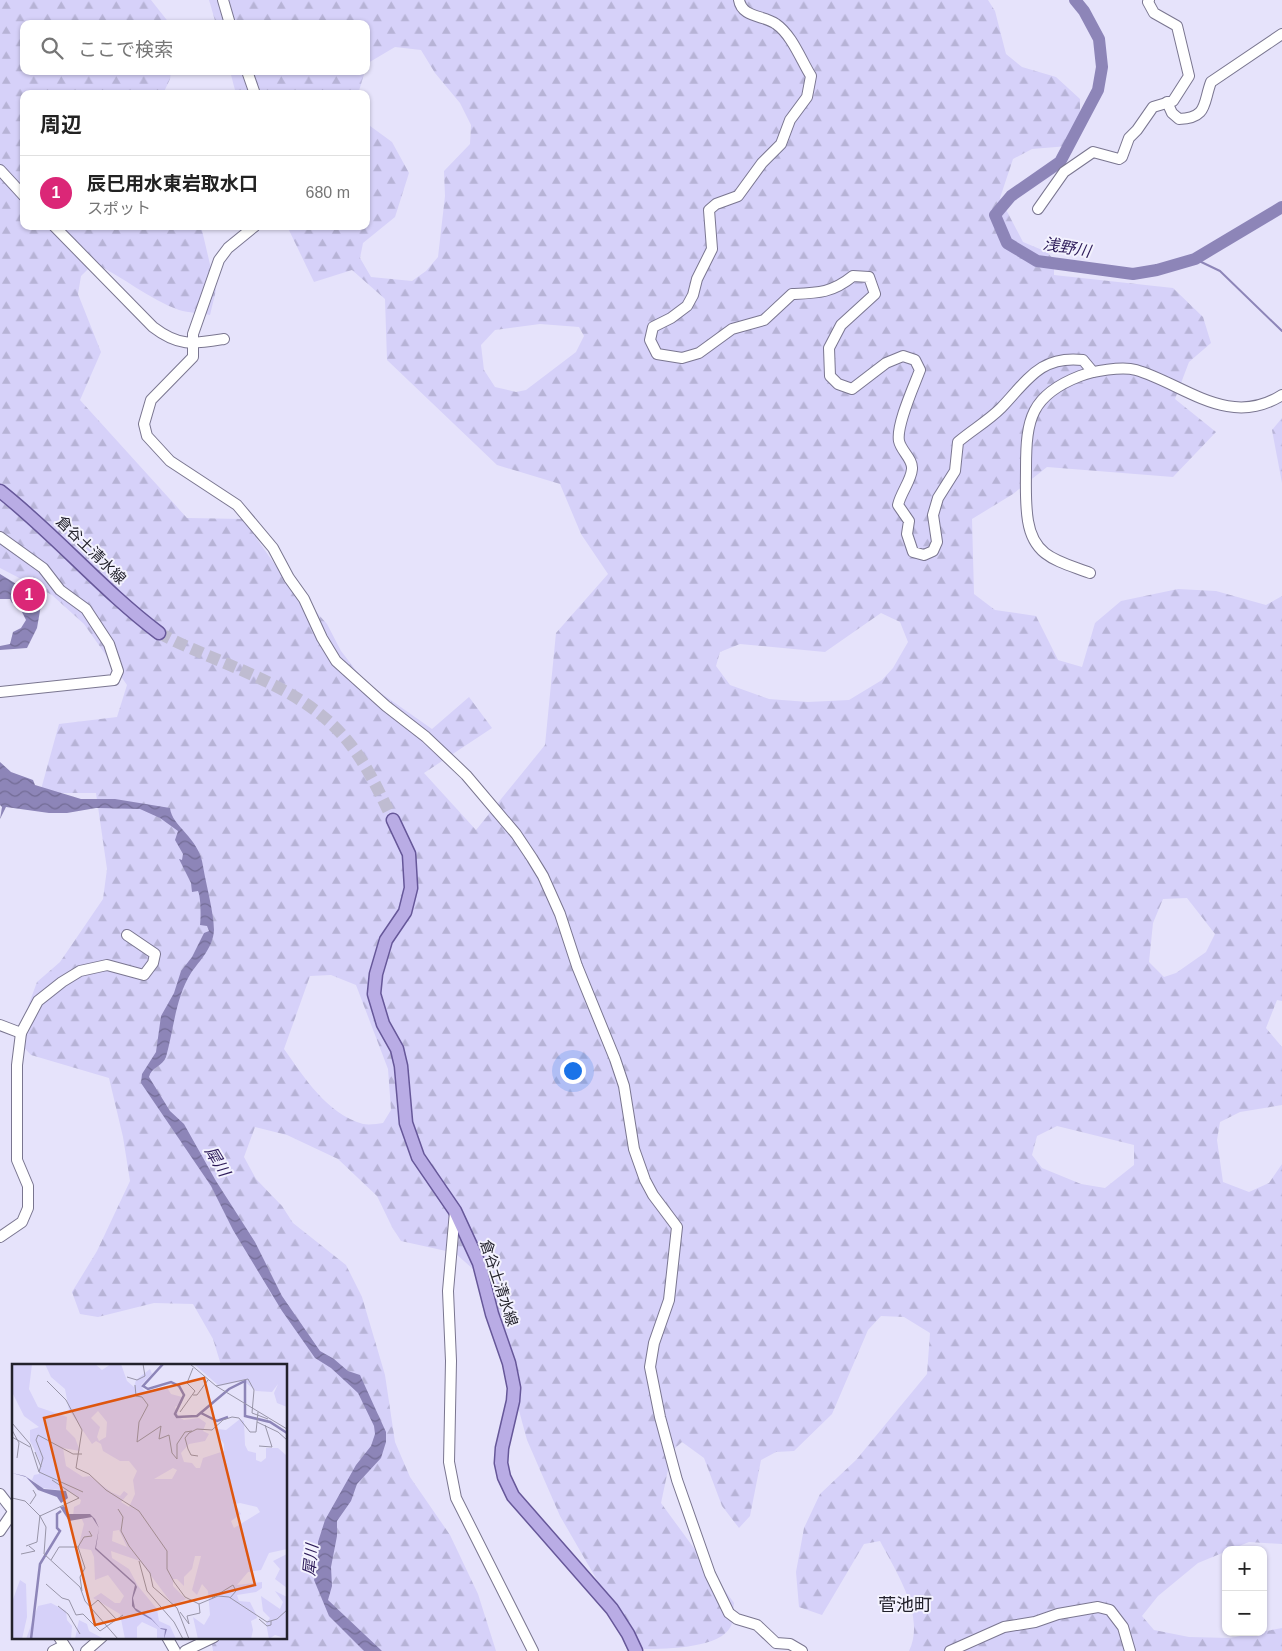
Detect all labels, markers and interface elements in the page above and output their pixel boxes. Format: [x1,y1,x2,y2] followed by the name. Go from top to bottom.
[20,20,370,75] search box
[38,34,66,62] icon: search
[78,39,173,60] text: ここで検索
[40,113,82,136] text: 周辺
[87,173,258,194] text: 辰巳用水東岩取水口
[52,184,60,201] text: 1
[306,184,350,201] text: 680 m
[87,200,151,217] text: スポット
[1042,235,1094,260] water label: 浅野川
[53,512,130,587] street label: 倉谷土清水線
[13,576,45,614] pin: 1
[560,1058,586,1084] your location
[202,1143,234,1181] water label: 犀川
[477,1237,521,1328] street label: 倉谷土清水線
[12,1364,288,1638] inset map
[300,1541,321,1577] water label: 犀川
[1222,1546,1267,1636] map controls
[1222,1546,1267,1591] button: +
[1222,1591,1267,1636] button: −
[878,1595,932,1615] district label: 菅池町

